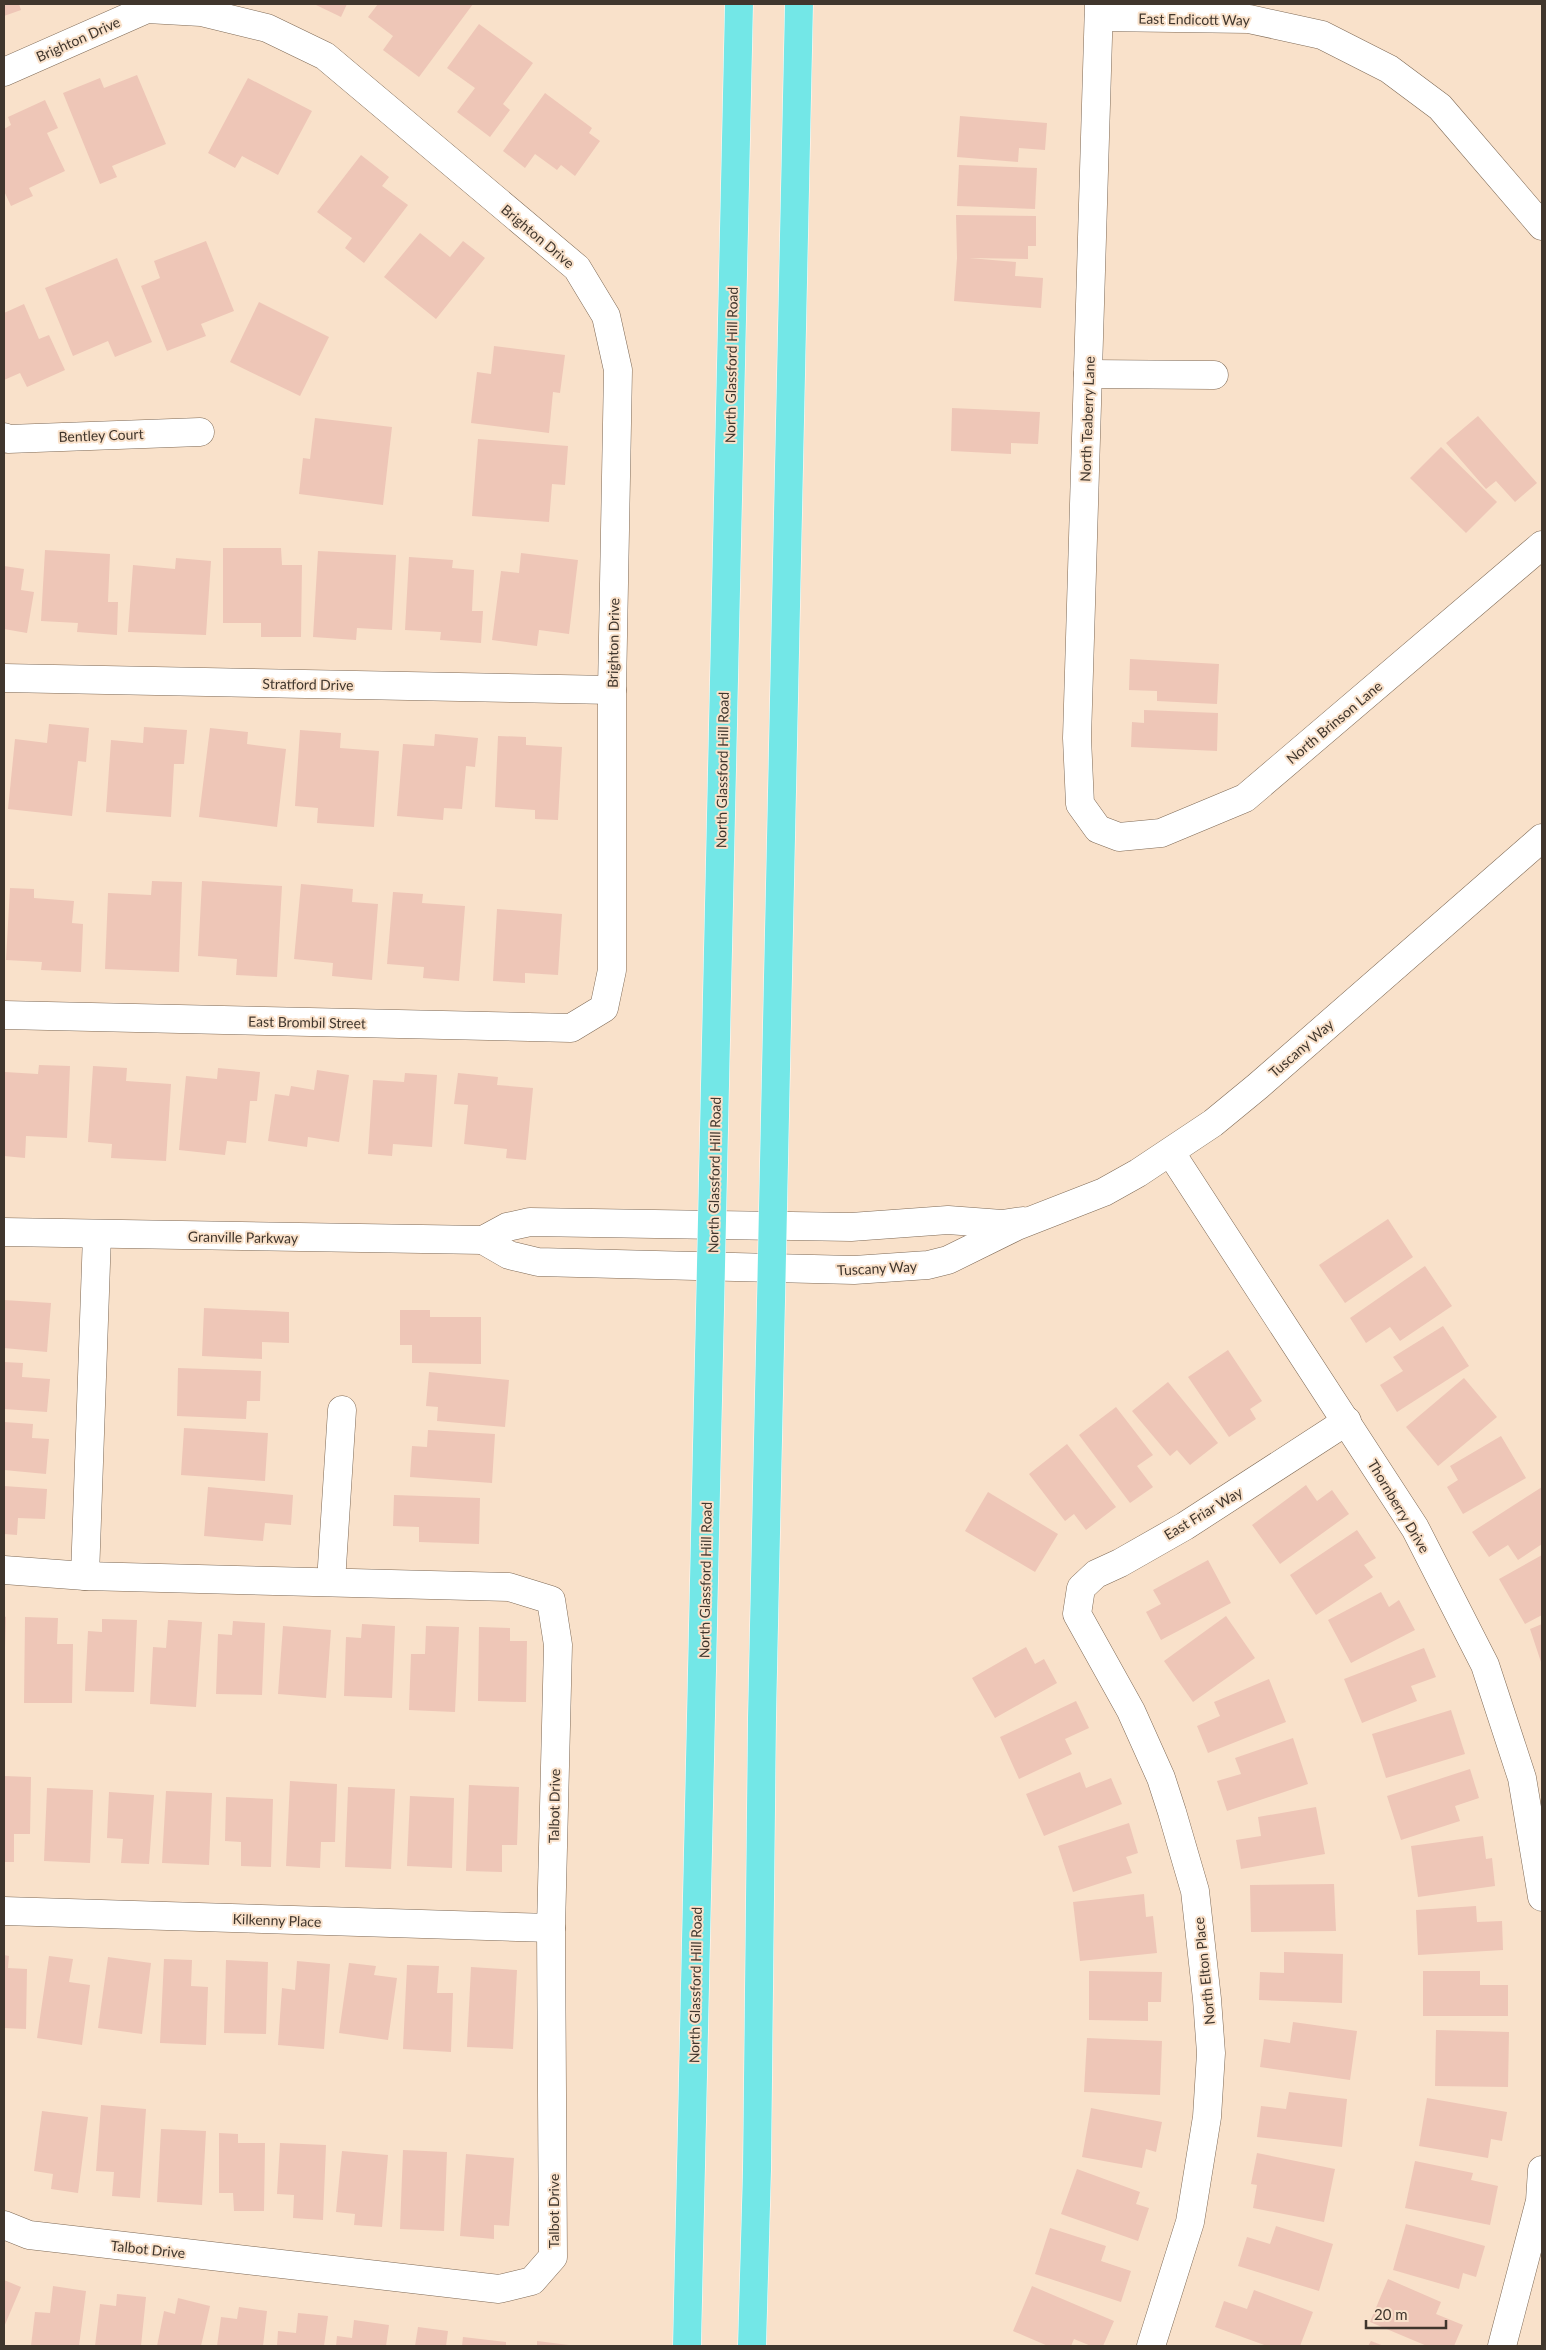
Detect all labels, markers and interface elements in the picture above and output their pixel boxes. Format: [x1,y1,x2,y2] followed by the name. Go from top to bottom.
[1138,10,1251,28] street label: East Endicott Way
[33,13,123,65] street label: Brighton Drive
[498,201,578,271] street label: Brighton Drive
[721,287,741,443] street label: North Glassford Hill Road
[1076,356,1098,482] street label: North Teaberry Lane
[58,425,144,445] street label: Bentley Court
[604,598,622,688] street label: Brighton Drive
[262,675,354,693] street label: Stratford Drive
[1283,677,1385,767] street label: North Brinson Lane
[712,692,732,848] street label: North Glassford Hill Road
[248,1012,366,1032] street label: East Brombil Street
[1265,1015,1337,1081] street label: Tuscany Way
[704,1097,724,1253] street label: North Glassford Hill Road
[188,1228,299,1246] street label: Granville Parkway
[837,1257,918,1279] street label: Tuscany Way
[1364,1456,1434,1556] street label: Thornberry Drive
[1161,1483,1246,1543] street label: East Friar Way
[695,1502,715,1658] street label: North Glassford Hill Road
[545,1769,563,1843] street label: Talbot Drive
[685,1907,705,2063] street label: North Glassford Hill Road
[232,1910,322,1930] street label: Kilkenny Place
[1190,1916,1218,2026] street label: North Elton Place
[545,2174,562,2248] street label: Talbot Drive
[110,2237,186,2261] street label: Talbot Drive
[1366,2298,1446,2330] scale bar
[1374,2305,1408,2323] text: 20 m

